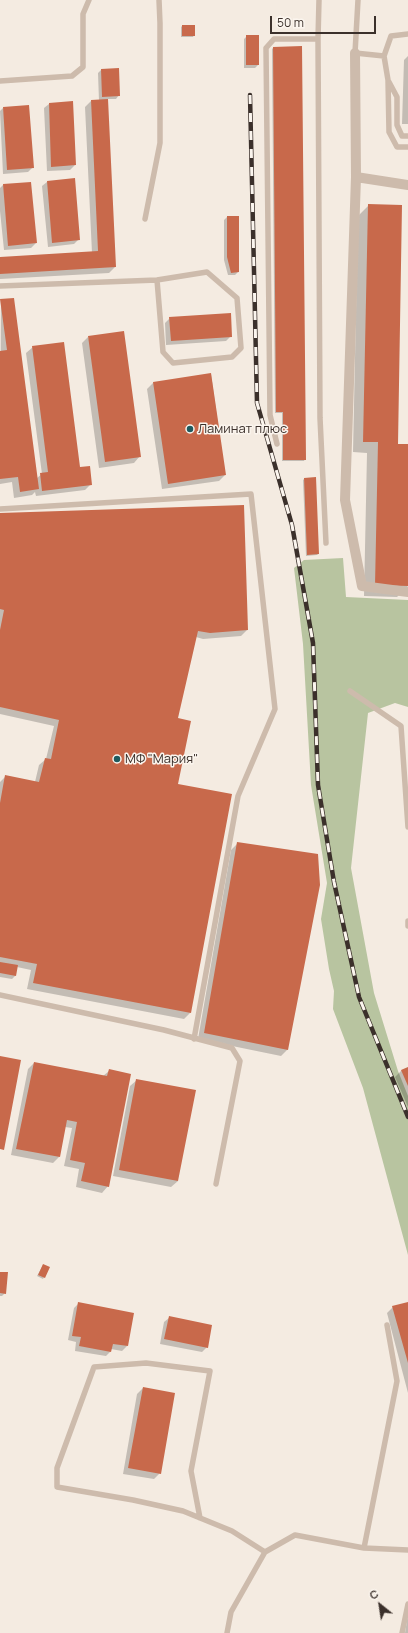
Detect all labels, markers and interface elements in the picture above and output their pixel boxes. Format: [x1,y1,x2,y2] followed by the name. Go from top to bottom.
[272,8,378,34] scale bar
[277,14,304,31] text: 50 m
[198,421,287,437] place label: Ламинат плюс
[185,424,195,434] marker: Ламинат плюс
[125,751,198,767] place label: МФ "Мария"
[112,754,122,764] marker: МФ "Мария"
[360,1585,400,1625] north arrow
[366,1586,381,1603] text: С

